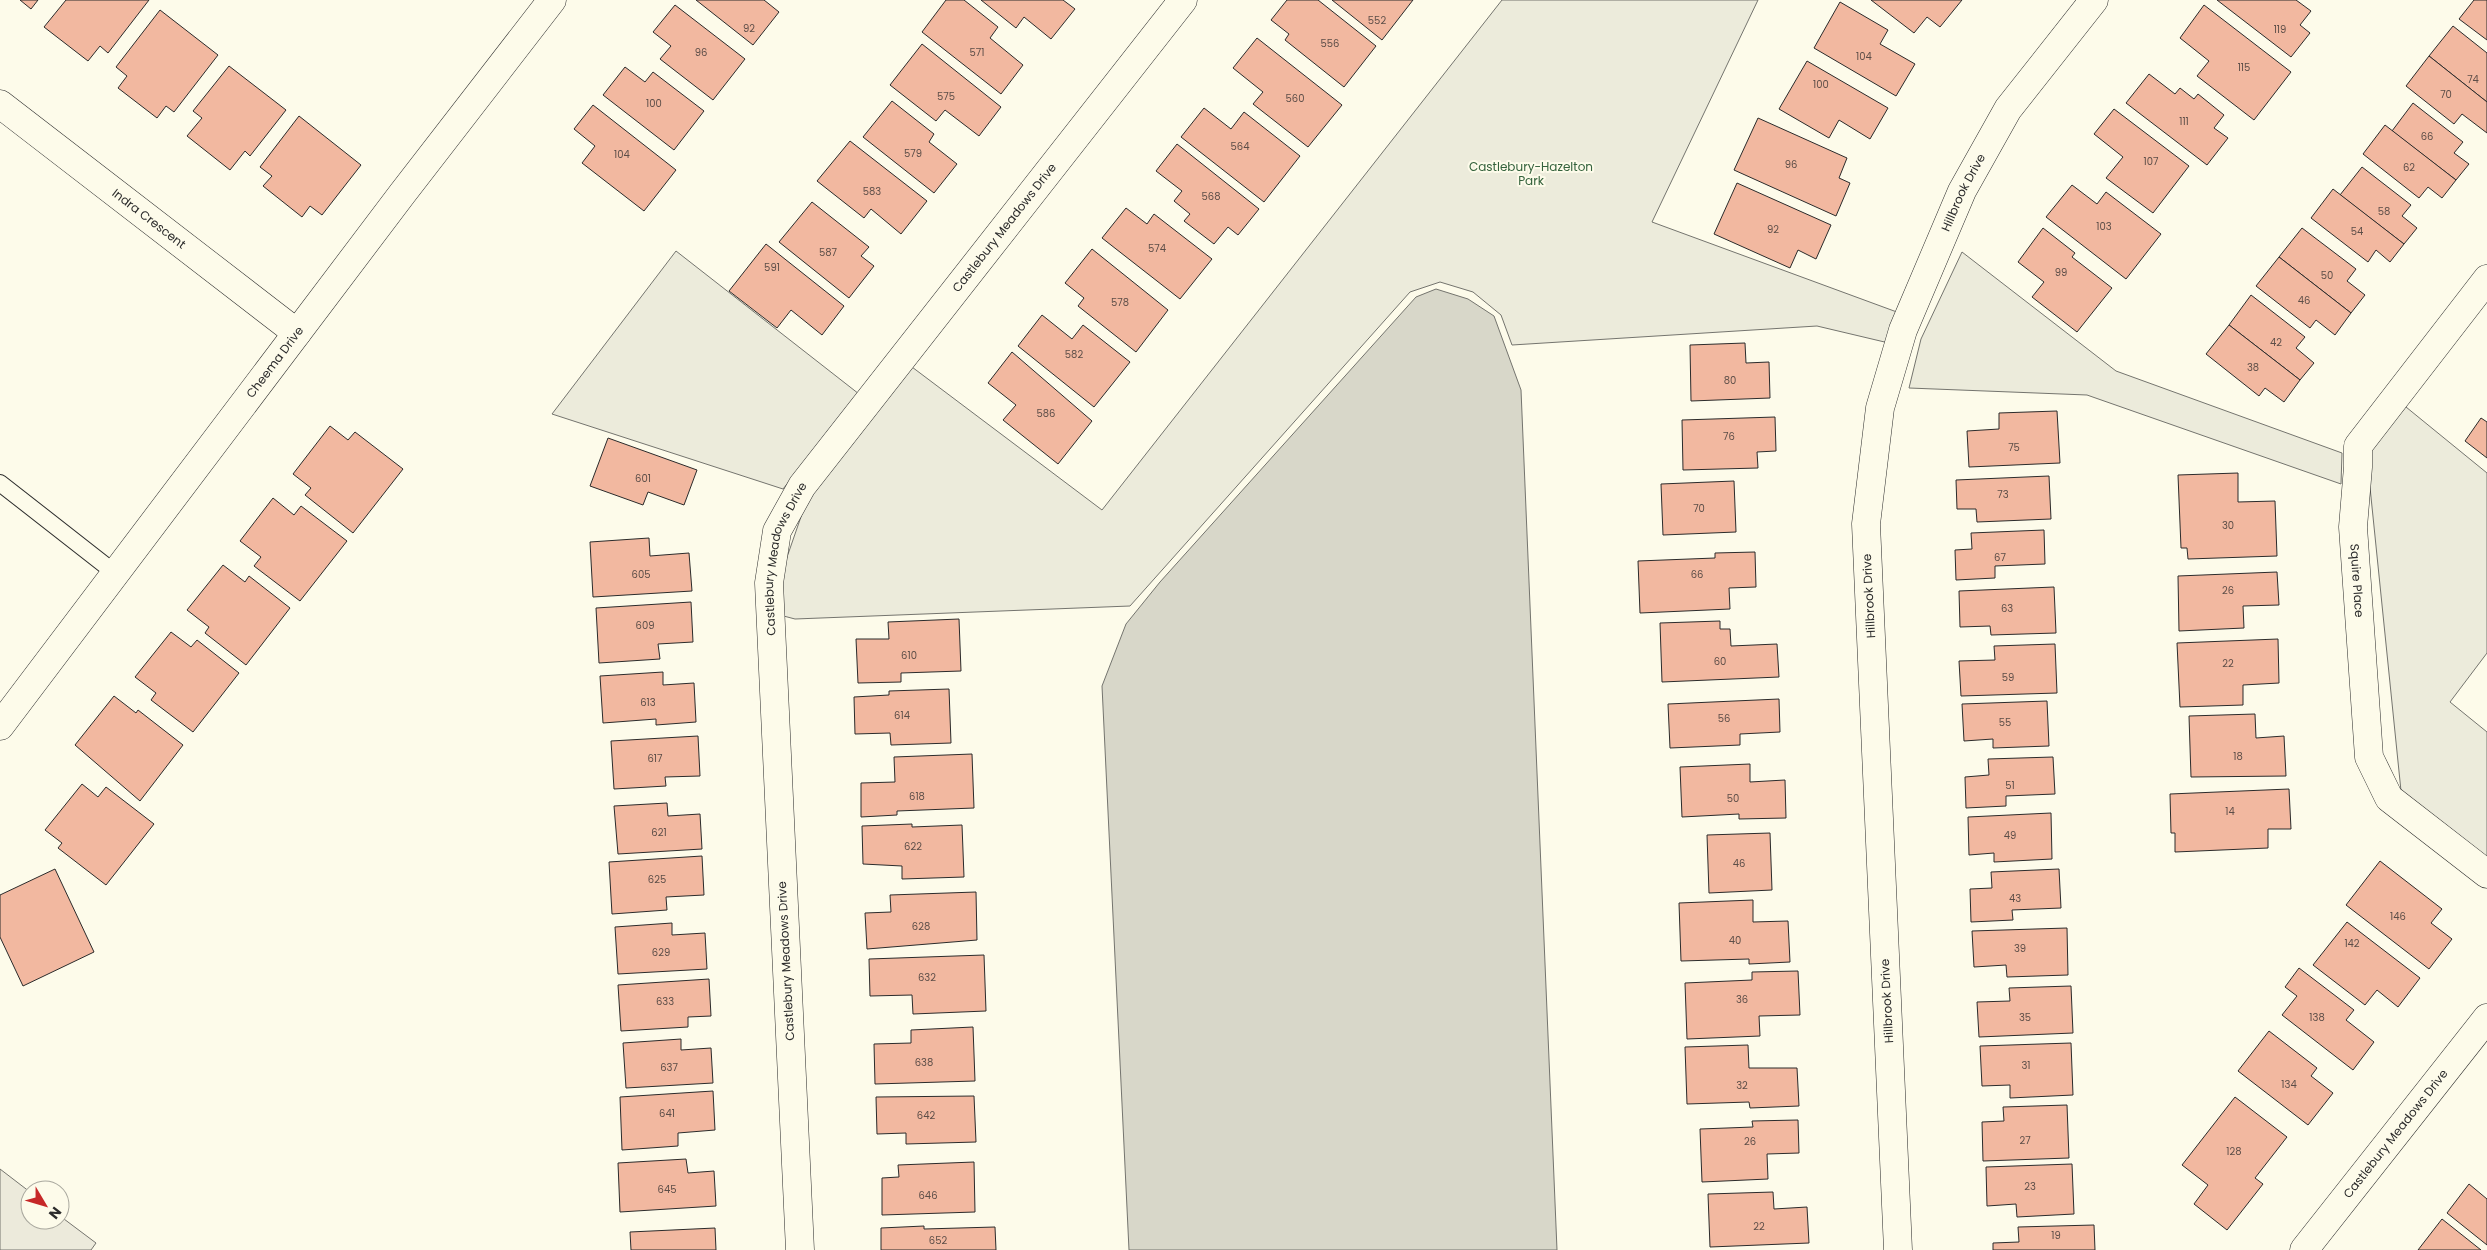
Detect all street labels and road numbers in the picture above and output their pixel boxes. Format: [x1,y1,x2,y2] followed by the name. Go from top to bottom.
[1937,150,1989,234] street label: Hillbrook Drive
[948,159,1060,296] street label: Castlebury Meadows Drive
[109,185,190,252] street label: Indra Crescent
[242,323,307,401] street label: Cheema Drive
[760,479,811,636] street label: Castlebury Meadows Drive
[2346,543,2368,618] street label: Squire Place
[1858,553,1879,639] street label: Hillbrook Drive
[773,881,798,1041] street label: Castlebury Meadows Drive
[1876,958,1897,1044] street label: Hillbrook Drive
[2339,1065,2451,1202] street label: Castlebury Meadows Drive

